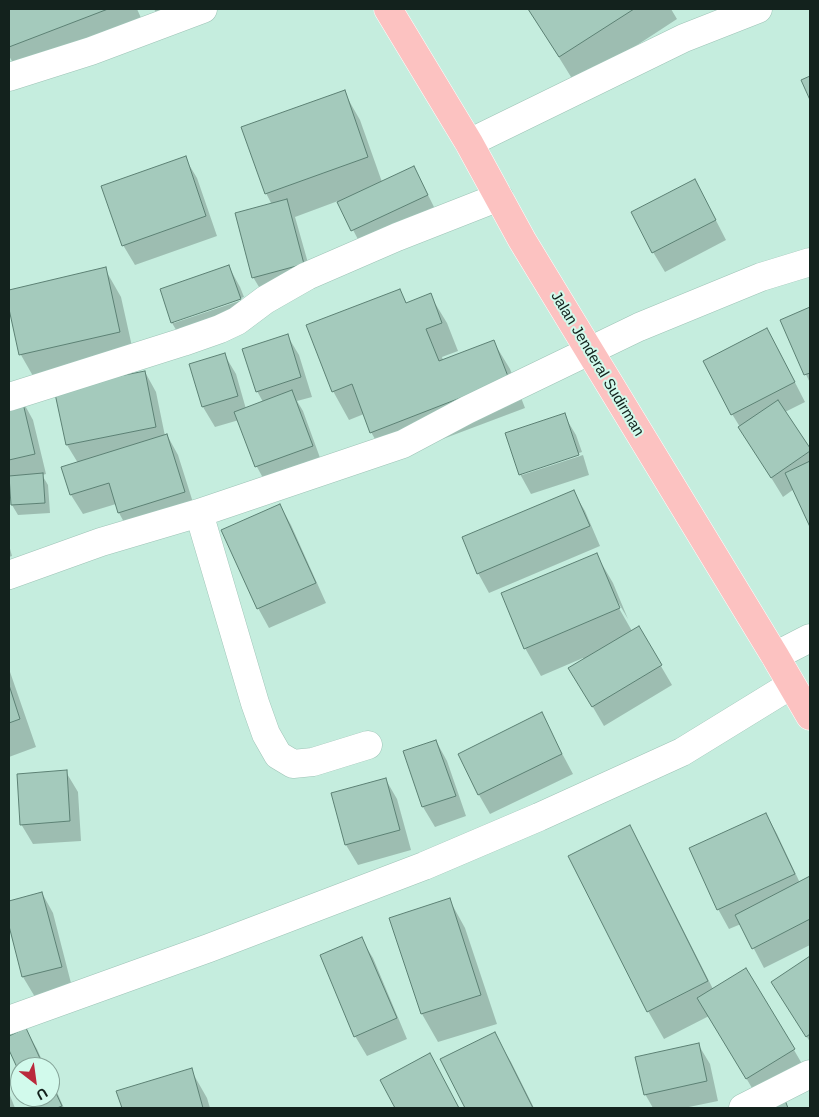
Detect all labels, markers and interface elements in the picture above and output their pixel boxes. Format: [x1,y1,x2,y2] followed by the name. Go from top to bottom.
[547,288,647,440] street label: Jalan Jenderal Sudirman
[10,1057,60,1107] north arrow
[34,1085,50,1104] text: U

